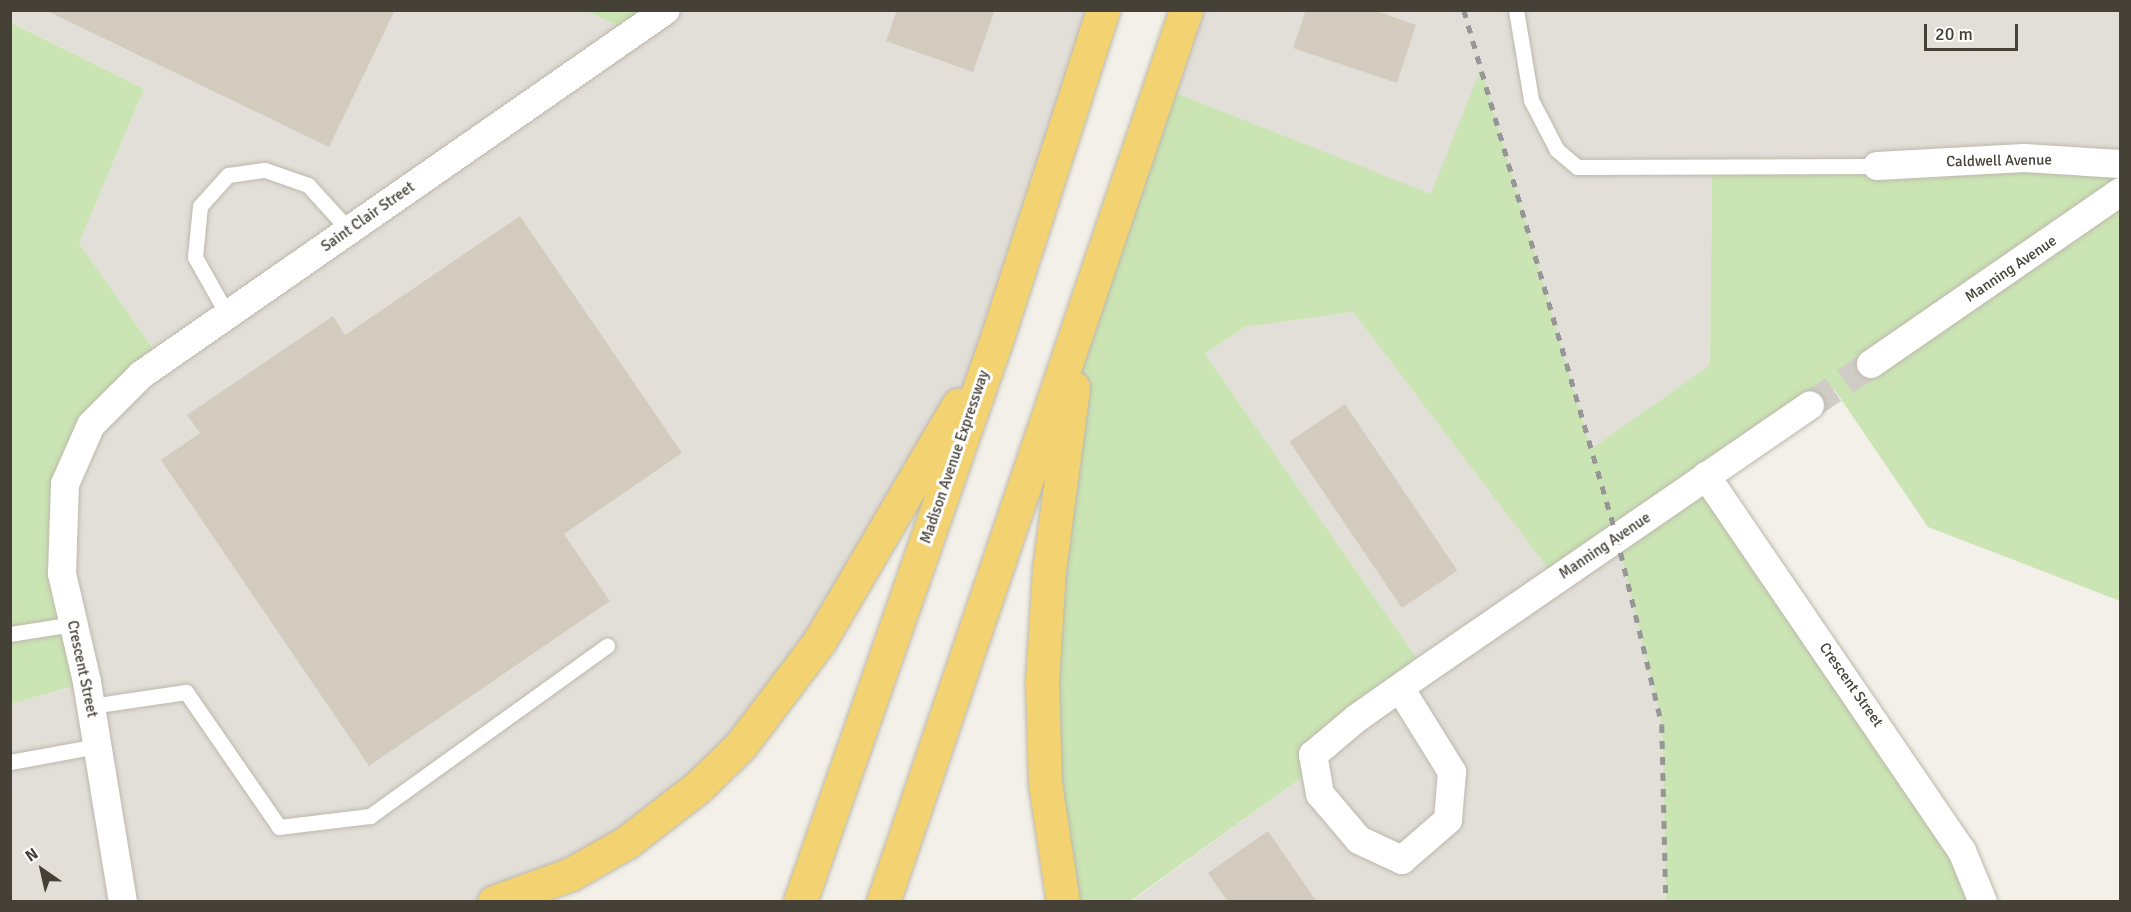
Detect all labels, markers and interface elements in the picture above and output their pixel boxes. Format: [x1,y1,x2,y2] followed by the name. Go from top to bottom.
[1927,12,2022,50] scale bar
[1935,23,1973,45] text: 20 m
[1946,151,2052,171] street label: Caldwell Avenue
[318,178,418,256] street label: Saint Clair Street
[1962,232,2060,306] street label: Manning Avenue
[917,368,993,546] street label: Madison Avenue Expressway
[1556,509,1654,583] street label: Manning Avenue
[63,619,101,719] street label: Crescent Street
[1815,639,1887,731] street label: Crescent Street
[12,840,72,900] north arrow
[22,844,42,866] text: N

